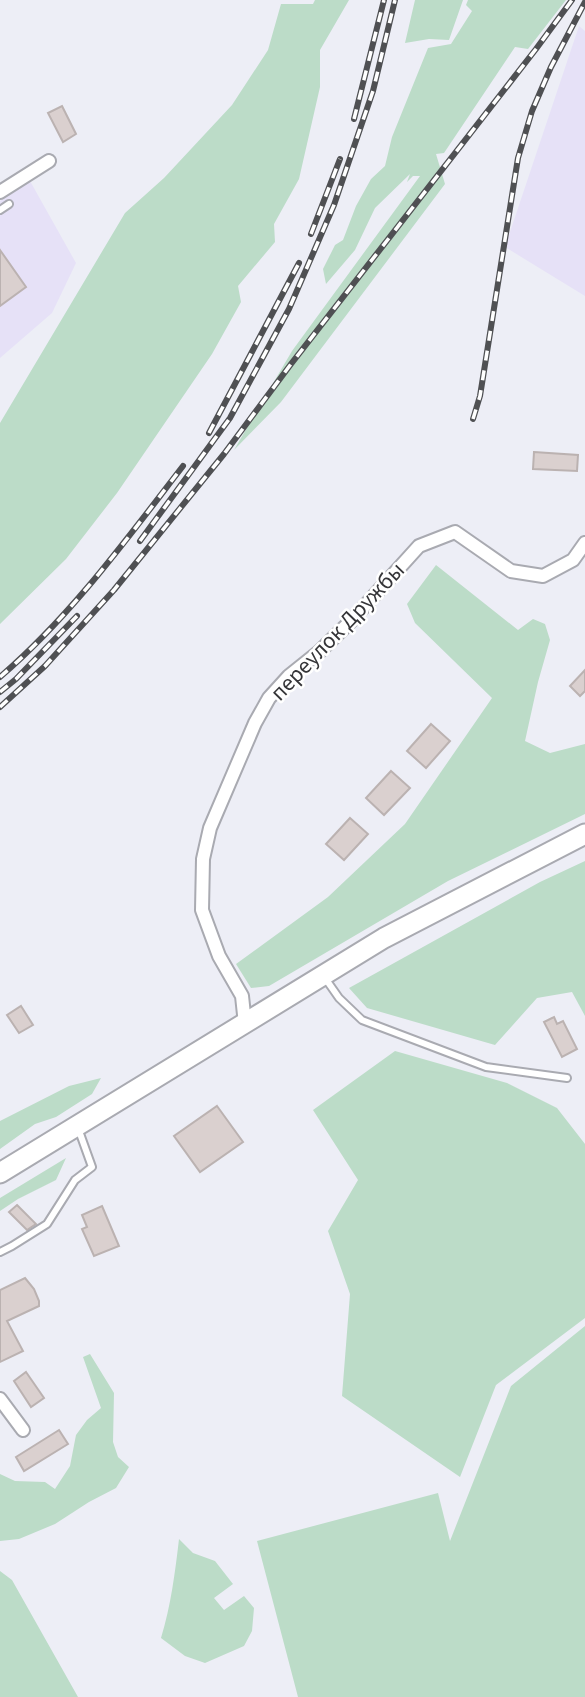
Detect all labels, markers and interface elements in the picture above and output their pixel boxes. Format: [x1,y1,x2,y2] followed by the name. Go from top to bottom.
[262,555,412,708] street label: переулок Дружбы

